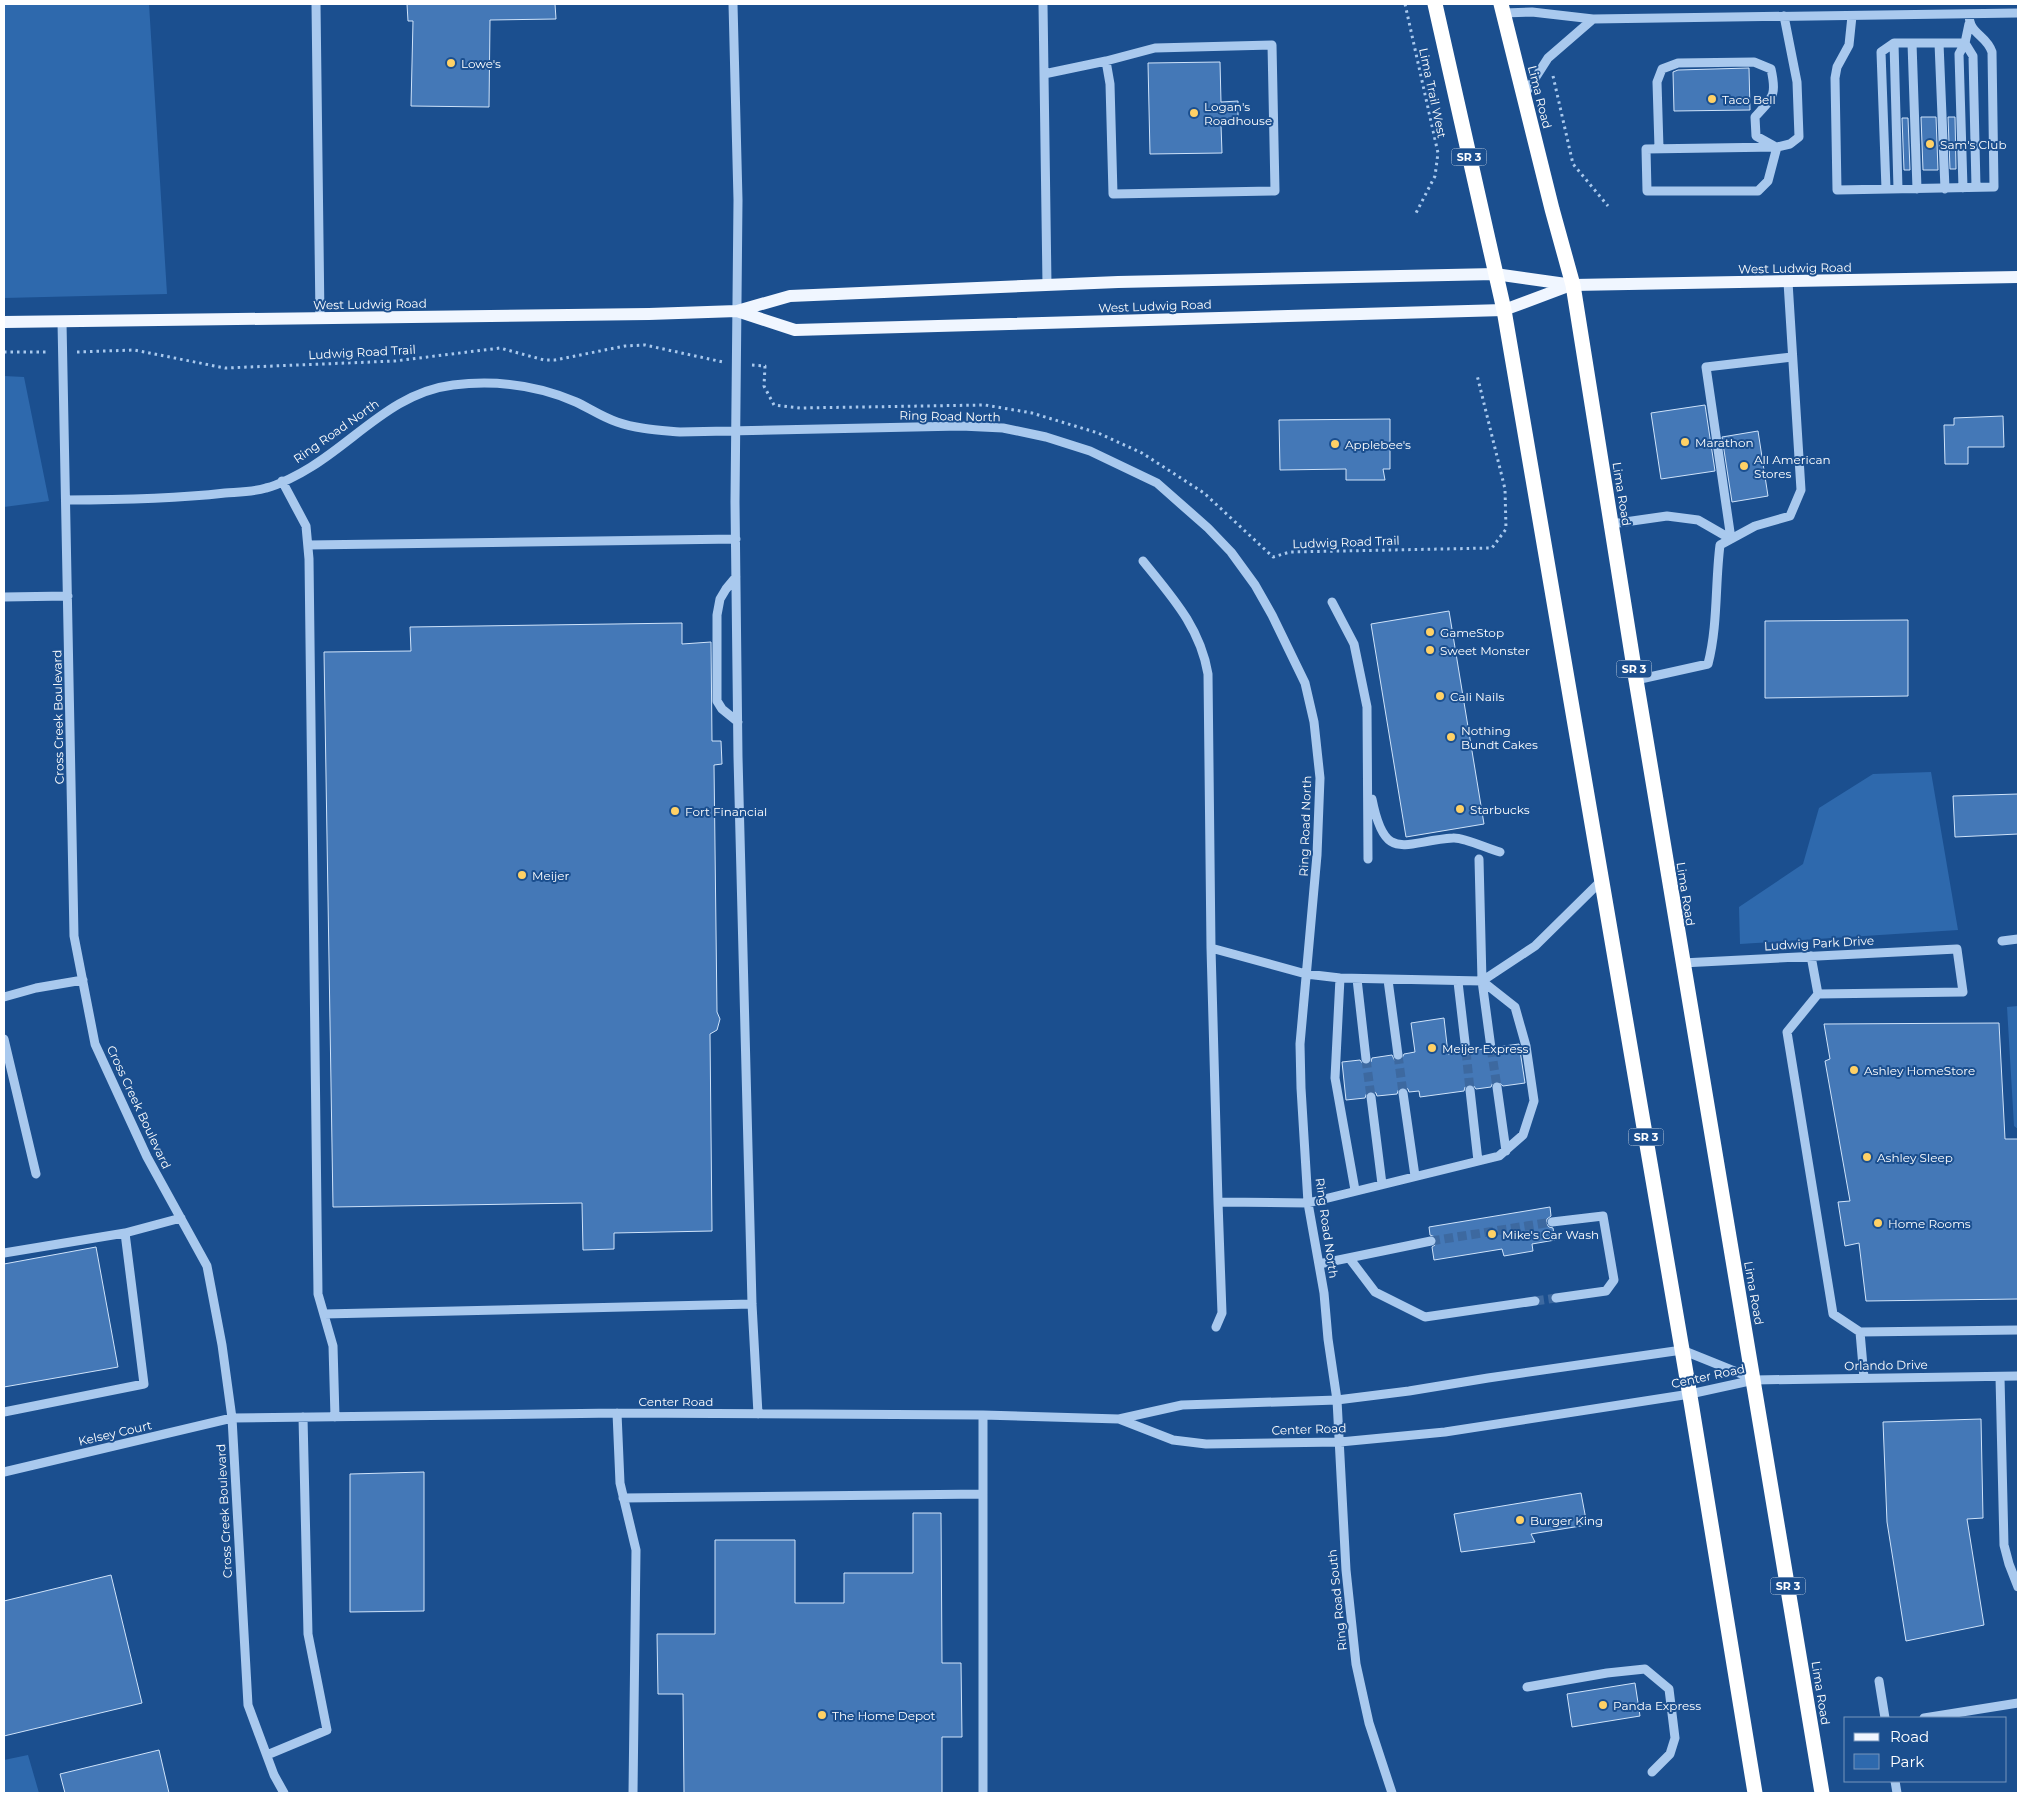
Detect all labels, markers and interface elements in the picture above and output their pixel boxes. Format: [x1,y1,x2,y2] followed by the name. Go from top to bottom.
[1416,47,1450,139] street label: Lima Trail West
[461,56,501,71] place label: Lowe's
[445,57,457,69] marker: Lowe's
[1525,64,1555,130] street label: Lima Road
[1722,92,1776,107] place label: Taco Bell
[1706,93,1718,105] marker: Taco Bell
[1204,99,1272,128] place label: Logan's Roadhouse
[1188,107,1200,119] marker: Logan's Roadhouse
[1940,137,2007,152] place label: Sam's Club
[1924,138,1936,150] marker: Sam's Club
[1452,148,1486,166] road number: SR 3
[1738,260,1852,276] street label: West Ludwig Road
[313,296,427,312] street label: West Ludwig Road
[1098,297,1212,315] street label: West Ludwig Road
[308,342,416,362] street label: Ludwig Road Trail
[290,396,382,466] street label: Ring Road North
[899,408,1001,424] street label: Ring Road North
[1695,435,1754,450] place label: Marathon
[1679,436,1691,448] marker: Marathon
[1345,437,1411,452] place label: Applebee's
[1329,438,1341,450] marker: Applebee's
[1754,452,1831,481] place label: All American Stores
[1738,460,1750,472] marker: All American Stores
[1610,461,1634,527] street label: Lima Road
[1292,533,1400,551] street label: Ludwig Road Trail
[1440,625,1504,640] place label: GameStop
[1424,626,1436,638] marker: GameStop
[1440,643,1530,658] place label: Sweet Monster
[1424,644,1436,656] marker: Sweet Monster
[49,650,67,784] street label: Cross Creek Boulevard
[1616,661,1652,678] road number: SR 3
[1450,689,1504,704] place label: Cali Nails
[1434,690,1446,702] marker: Cali Nails
[1461,723,1538,752] place label: Nothing Bundt Cakes
[1445,731,1457,743] marker: Nothing Bundt Cakes
[1296,775,1314,877] street label: Ring Road North
[1470,802,1530,817] place label: Starbucks
[1454,803,1466,815] marker: Starbucks
[685,804,767,819] place label: Fort Financial
[669,805,681,817] marker: Fort Financial
[1674,861,1698,927] street label: Lima Road
[532,868,569,883] place label: Meijer
[516,869,528,881] marker: Meijer
[1764,933,1874,953] street label: Ludwig Park Drive
[1442,1041,1529,1056] place label: Meijer Express
[1426,1042,1438,1054] marker: Meijer Express
[104,1043,174,1171] street label: Cross Creek Boulevard
[1864,1063,1975,1078] place label: Ashley HomeStore
[1848,1064,1860,1076] marker: Ashley HomeStore
[1628,1128,1664,1146] road number: SR 3
[1877,1150,1953,1165] place label: Ashley Sleep
[1861,1151,1873,1163] marker: Ashley Sleep
[1313,1177,1341,1279] street label: Ring Road North
[1888,1216,1971,1231] place label: Home Rooms
[1872,1217,1884,1229] marker: Home Rooms
[1502,1227,1599,1242] place label: Mike's Car Wash
[1486,1228,1498,1240] marker: Mike's Car Wash
[1741,1260,1767,1326] street label: Lima Road
[1844,1357,1928,1373] street label: Orlando Drive
[1670,1361,1746,1391] street label: Center Road
[639,1394,713,1409] street label: Center Road
[77,1417,153,1449] street label: Kelsey Court
[1271,1420,1347,1438] street label: Center Road
[213,1443,235,1579] street label: Cross Creek Boulevard
[1530,1513,1603,1528] place label: Burger King
[1514,1514,1526,1526] marker: Burger King
[1324,1549,1350,1651] street label: Ring Road South
[1770,1578,1806,1594] road number: SR 3
[1809,1660,1833,1726] street label: Lima Road
[1613,1698,1701,1713] place label: Panda Express
[1597,1699,1609,1711] marker: Panda Express
[832,1708,936,1723] place label: The Home Depot
[816,1709,828,1721] marker: The Home Depot
[1844,1717,2007,1782] legend
[1890,1727,1929,1746] text: Road
[1890,1752,1924,1771] text: Park

